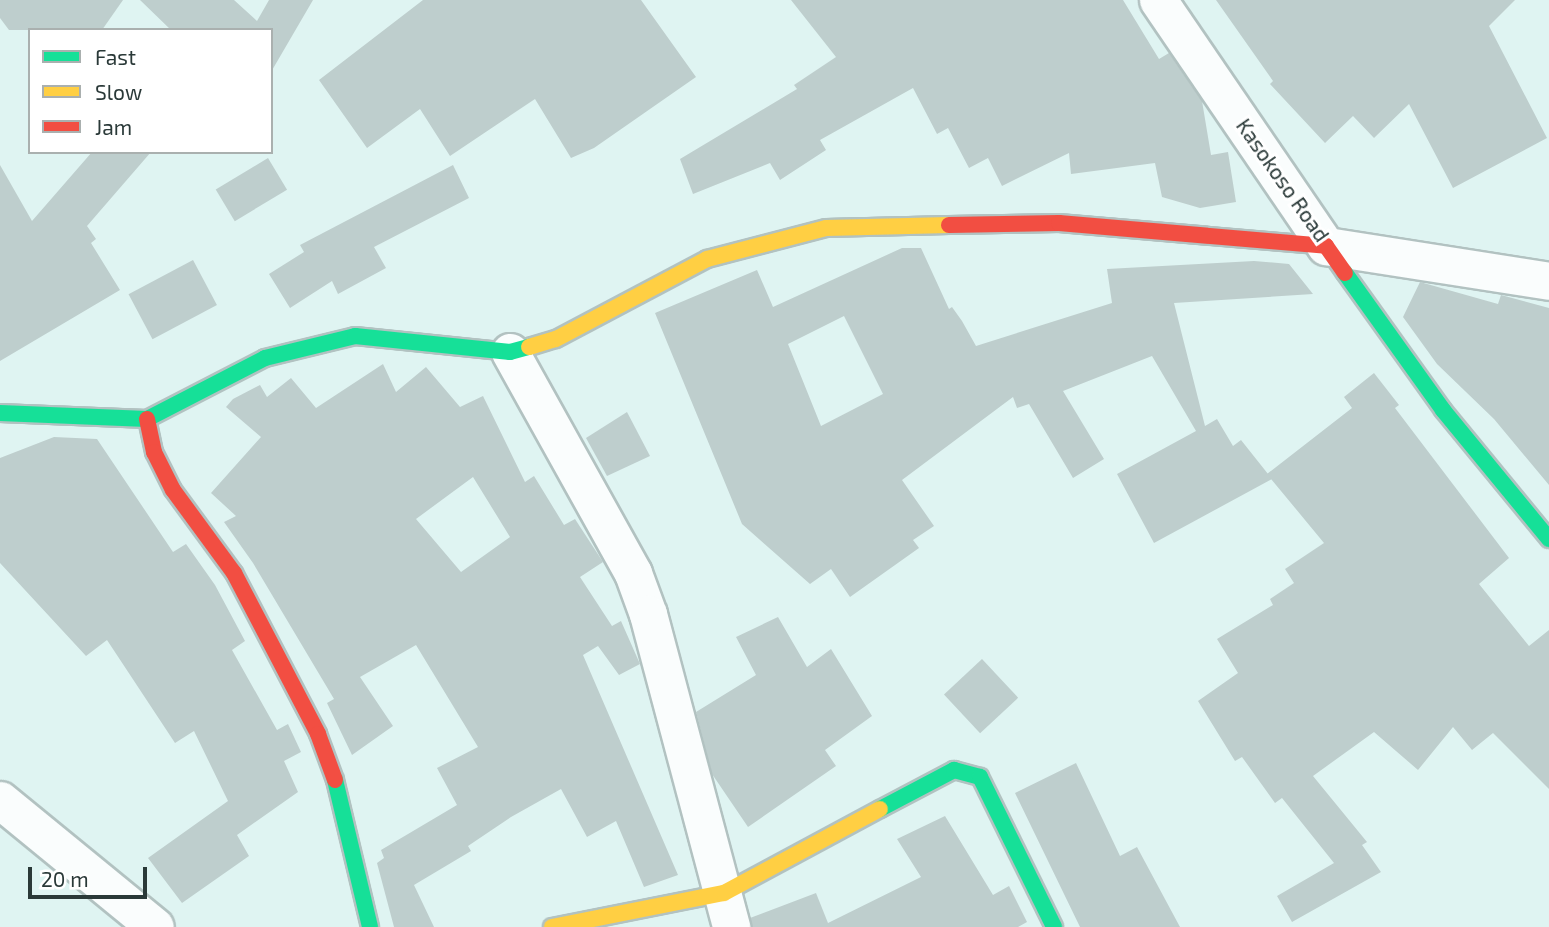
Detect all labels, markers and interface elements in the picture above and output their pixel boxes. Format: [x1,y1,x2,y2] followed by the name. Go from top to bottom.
[28,28,273,154] legend
[95,44,136,69] text: Fast
[95,79,142,104] text: Slow
[95,114,132,139] text: Jam
[1231,114,1335,246] street label: Kasokoso Road
[32,853,150,897] scale bar
[41,866,89,891] text: 20 m

